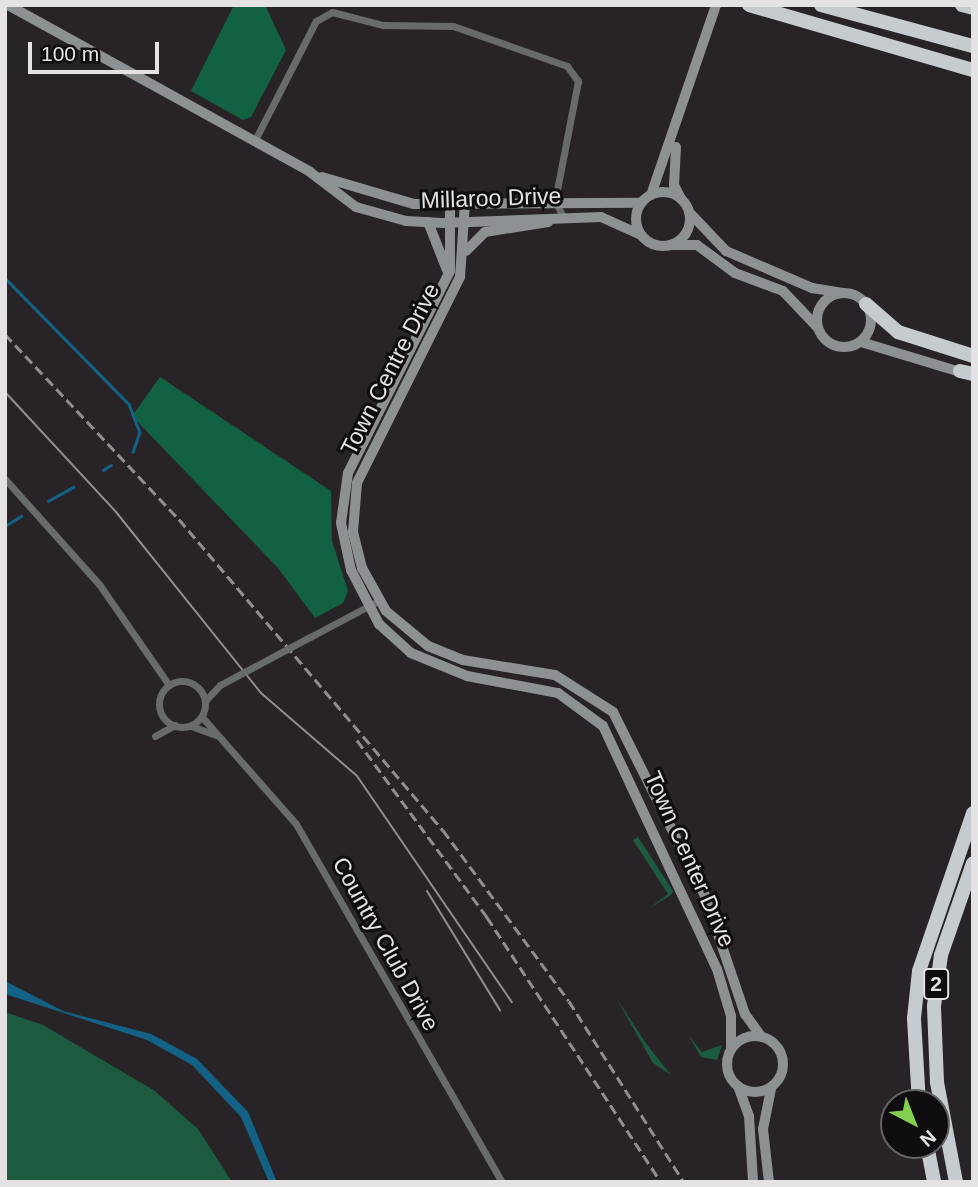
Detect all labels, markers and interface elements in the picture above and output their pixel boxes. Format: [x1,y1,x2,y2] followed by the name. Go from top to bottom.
[32,28,163,72] scale bar
[41,42,99,65] text: 100 m
[420,182,562,214] street label: Millaroo Drive
[335,278,445,460] street label: Town Centre Drive
[639,767,741,951] street label: Town Center Drive
[327,852,445,1036] street label: Country Club Drive
[922,967,950,1002] road number: 2
[880,1089,950,1159] north arrow
[916,1126,940,1151] text: N

